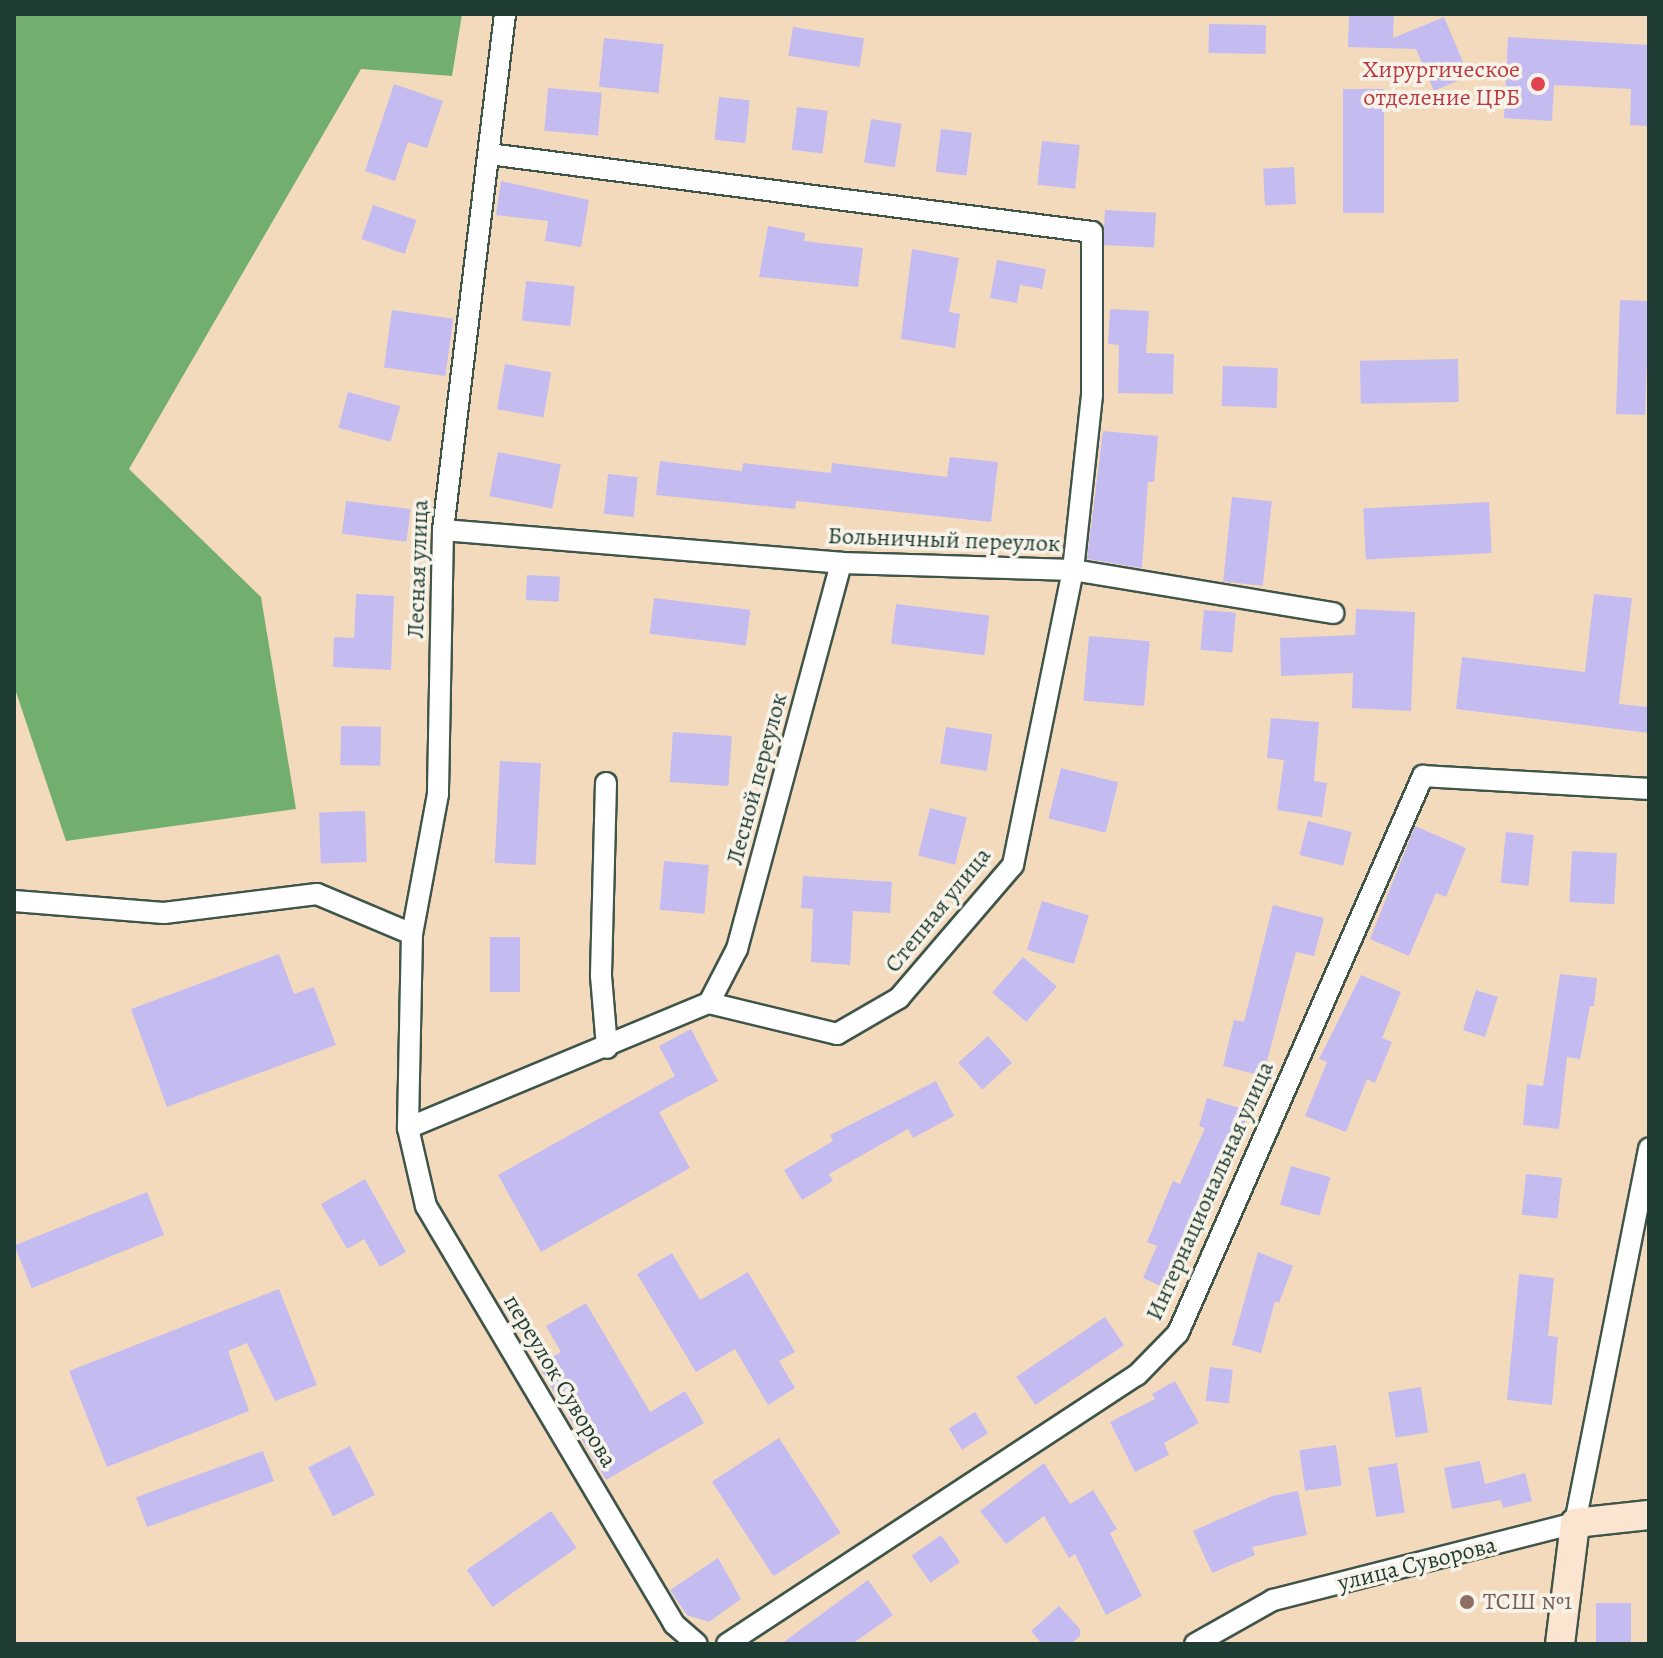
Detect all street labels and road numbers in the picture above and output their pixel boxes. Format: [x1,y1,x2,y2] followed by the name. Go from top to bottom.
[401,499,435,639] street label: Лесная улица
[827,522,1061,558] street label: Больничный переулок
[720,690,794,868] street label: Лесной переулок
[879,842,997,978] street label: Степная улица
[1140,1057,1280,1325] street label: Интернациональная улица
[497,1289,623,1473] street label: переулок Суворова
[1335,1530,1499,1598] street label: улица Суворова

